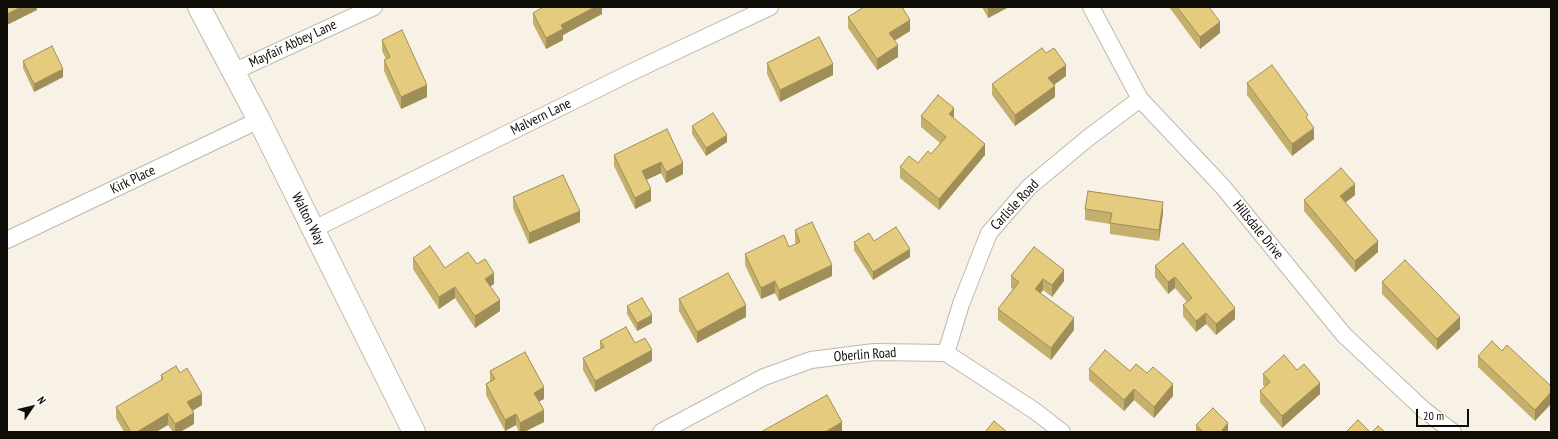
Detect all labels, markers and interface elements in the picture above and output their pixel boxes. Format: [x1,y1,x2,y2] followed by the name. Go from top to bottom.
[247,16,339,72] street label: Mayfair Abbey Lane
[508,95,574,139] street label: Malvern Lane
[108,162,158,198] street label: Kirk Place
[988,176,1042,234] street label: Carlisle Road
[288,190,328,248] street label: Walton Way
[1229,197,1287,263] street label: Hillsdale Drive
[833,344,897,366] street label: Oberlin Road
[12,387,52,427] north arrow
[34,394,49,407] text: N
[1418,401,1471,427] scale bar
[1423,408,1444,423] text: 20 m

